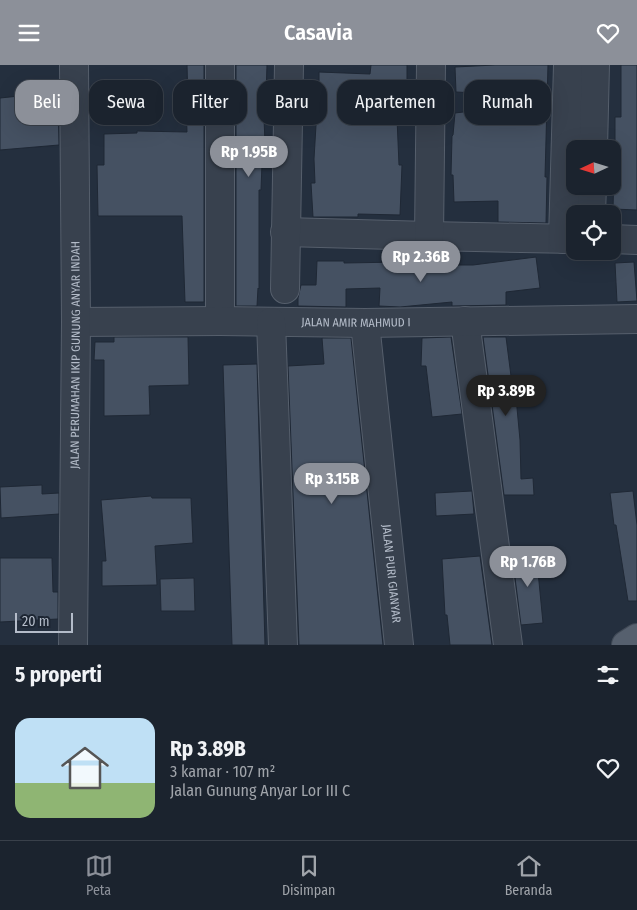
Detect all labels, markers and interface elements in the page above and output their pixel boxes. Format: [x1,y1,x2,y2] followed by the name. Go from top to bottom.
[15,19,43,47] icon: menu
[284,19,353,46] text: Casavia
[594,19,622,47] icon: heart
[15,80,79,125] chip: Beli
[89,80,163,125] chip: Sewa
[173,80,247,125] chip: Filter
[257,80,327,125] chip: Baru
[337,80,454,125] chip: Apartemen
[464,80,551,125] chip: Rumah
[197,135,301,178] pin: Rp 1.95B
[566,140,621,195] north arrow
[566,140,621,260] map controls
[221,142,277,161] text: Rp 1.95B
[566,205,621,260] button: locate
[68,241,83,469] street label: JALAN PERUMAHAN IKIP GUNUNG ANYAR INDAH
[369,241,473,283] pin: Rp 2.36B
[392,247,450,266] text: Rp 2.36B
[301,315,411,330] street label: JALAN AMIR MAHMUD I
[454,375,558,417] pin: Rp 3.89B
[477,381,535,400] text: Rp 3.89B
[280,463,384,505] pin: Rp 3.15B
[305,469,359,488] text: Rp 3.15B
[379,524,404,624] street label: JALAN PURI GIANYAR
[476,545,580,588] pin: Rp 1.76B
[500,552,556,571] text: Rp 1.76B
[15,610,72,633] scale bar
[22,613,50,630] text: 20 m
[594,661,622,689] icon: filters
[15,662,102,688] text: 5 properti
[170,736,246,762] text: Rp 3.89B
[55,738,115,798] icon: home
[594,754,622,782] icon: heart
[170,762,275,781] text: 3 kamar · 107 m²
[170,781,350,800] text: Jalan Gunung Anyar Lor III C
[85,852,113,899] tab: Peta
[282,852,335,899] tab: Disimpan
[505,852,552,899] tab: Beranda

